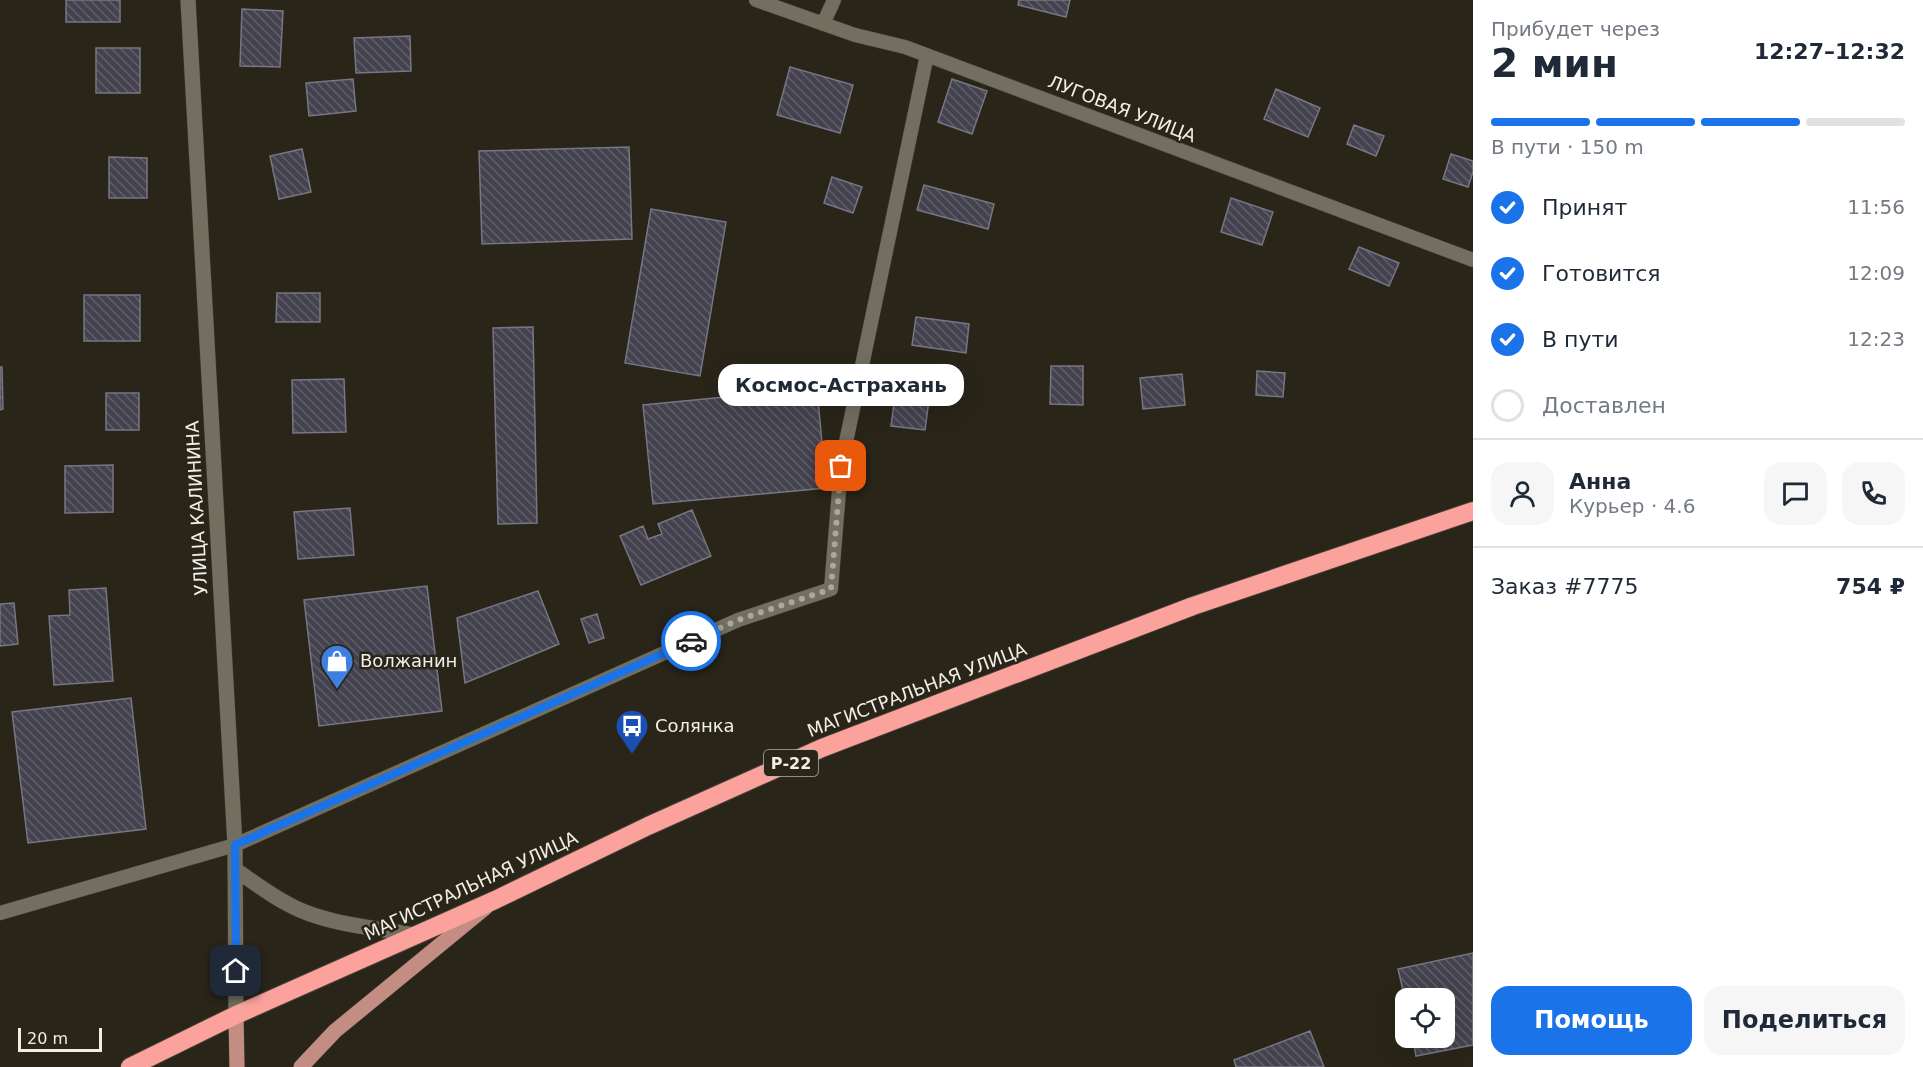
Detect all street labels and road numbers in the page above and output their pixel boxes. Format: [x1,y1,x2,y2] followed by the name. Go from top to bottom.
[1045,71,1200,147] street label: ЛУГОВАЯ УЛИЦА
[181,419,212,596] street label: УЛИЦА КАЛИНИНА
[804,638,1030,741] street label: МАГИСТРАЛЬНАЯ УЛИЦА
[764,750,818,776] road number: Р-22
[361,826,582,944] street label: МАГИСТРАЛЬНАЯ УЛИЦА

